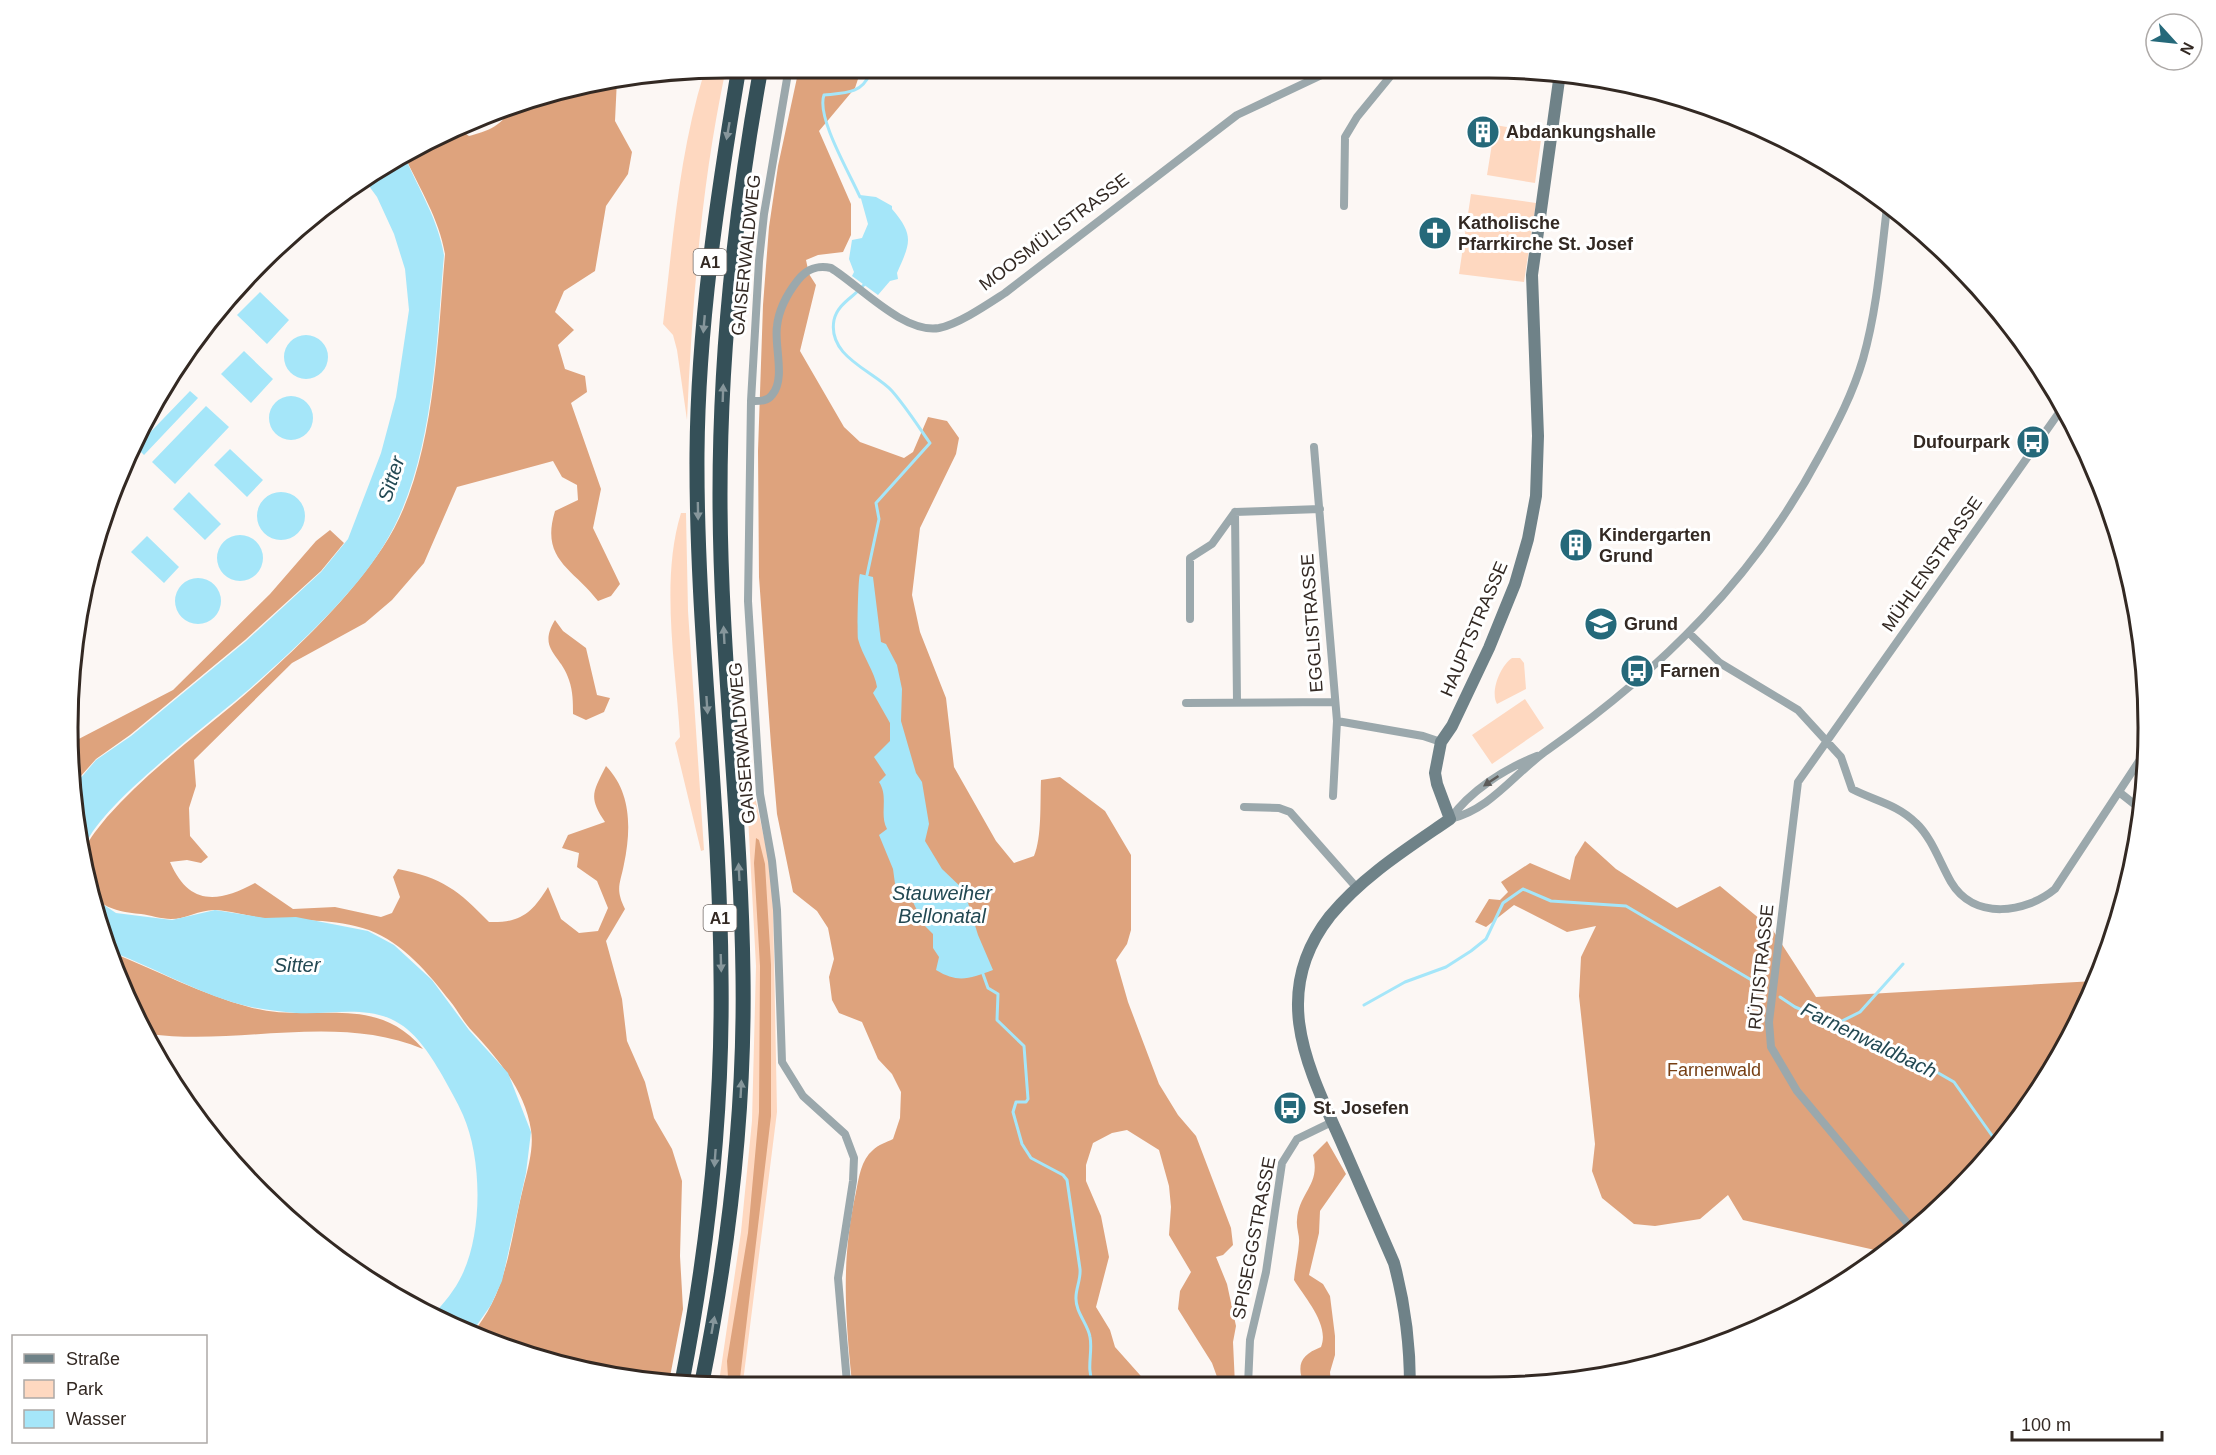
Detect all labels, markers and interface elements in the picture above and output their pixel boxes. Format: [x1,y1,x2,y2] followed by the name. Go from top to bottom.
[2144,12,2204,72] north arrow
[2177,40,2197,58] text: N
[1465,114,1501,150] building icon: Abdankungshalle
[723,122,732,141] one-way arrow
[1506,122,1656,142] place label: Abdankungshalle
[975,169,1133,295] street label: MOOSMÜLISTRASSE
[728,173,764,337] street label: GAISERWALDWEG
[1458,213,1634,254] place label: Katholische Pfarrkirche St. Josef
[1417,215,1453,251] church icon: Katholische Pfarrkirche St. Josef
[694,249,726,275] road number: A1
[699,315,709,334] one-way arrow
[718,384,727,403] one-way arrow
[2015,424,2051,460] bus stop icon: Dufourpark
[1913,432,2011,452] place label: Dufourpark
[373,452,409,505] water label: Sitter
[1878,493,1986,635] street label: MÜHLENSTRASSE
[694,501,703,520] one-way arrow
[1599,525,1711,566] place label: Kindergarten Grund
[1558,527,1594,563] building icon: Kindergarten Grund
[1297,553,1327,693] street label: EGGLISTRASSE
[1436,558,1512,700] street label: HAUPTSTRASSE
[1583,606,1619,642] school or university icon: Grund
[1624,614,1678,634] place label: Grund
[719,626,728,645] one-way arrow
[1619,653,1655,689] bus stop icon: Farnen
[725,661,759,825] street label: GAISERWALDWEG
[1660,661,1720,681] place label: Farnen
[702,696,711,715] one-way arrow
[1482,776,1499,787] one-way arrow
[734,862,744,881] one-way arrow
[892,882,993,927] water label: Stauweiher Bellonatal
[1744,903,1778,1031] street label: RÜTISTRASSE
[704,905,736,931] road number: A1
[716,953,726,972] one-way arrow
[274,954,322,976] water label: Sitter
[1798,998,1940,1082] water label: Farnenwaldbach
[1667,1060,1761,1080] park label: Farnenwald
[736,1080,745,1099] one-way arrow
[1272,1090,1308,1126] bus stop icon: St. Josefen
[1313,1098,1409,1118] place label: St. Josefen
[710,1148,719,1167] one-way arrow
[1228,1155,1280,1321] street label: SPISEGGSTRASSE
[709,1315,718,1334] one-way arrow
[12,1335,207,1443] legend
[66,1349,120,1369] text: Straße
[66,1379,104,1399] text: Park
[2012,1404,2162,1442] scale bar
[66,1409,126,1429] text: Wasser
[2021,1415,2071,1435] text: 100 m

